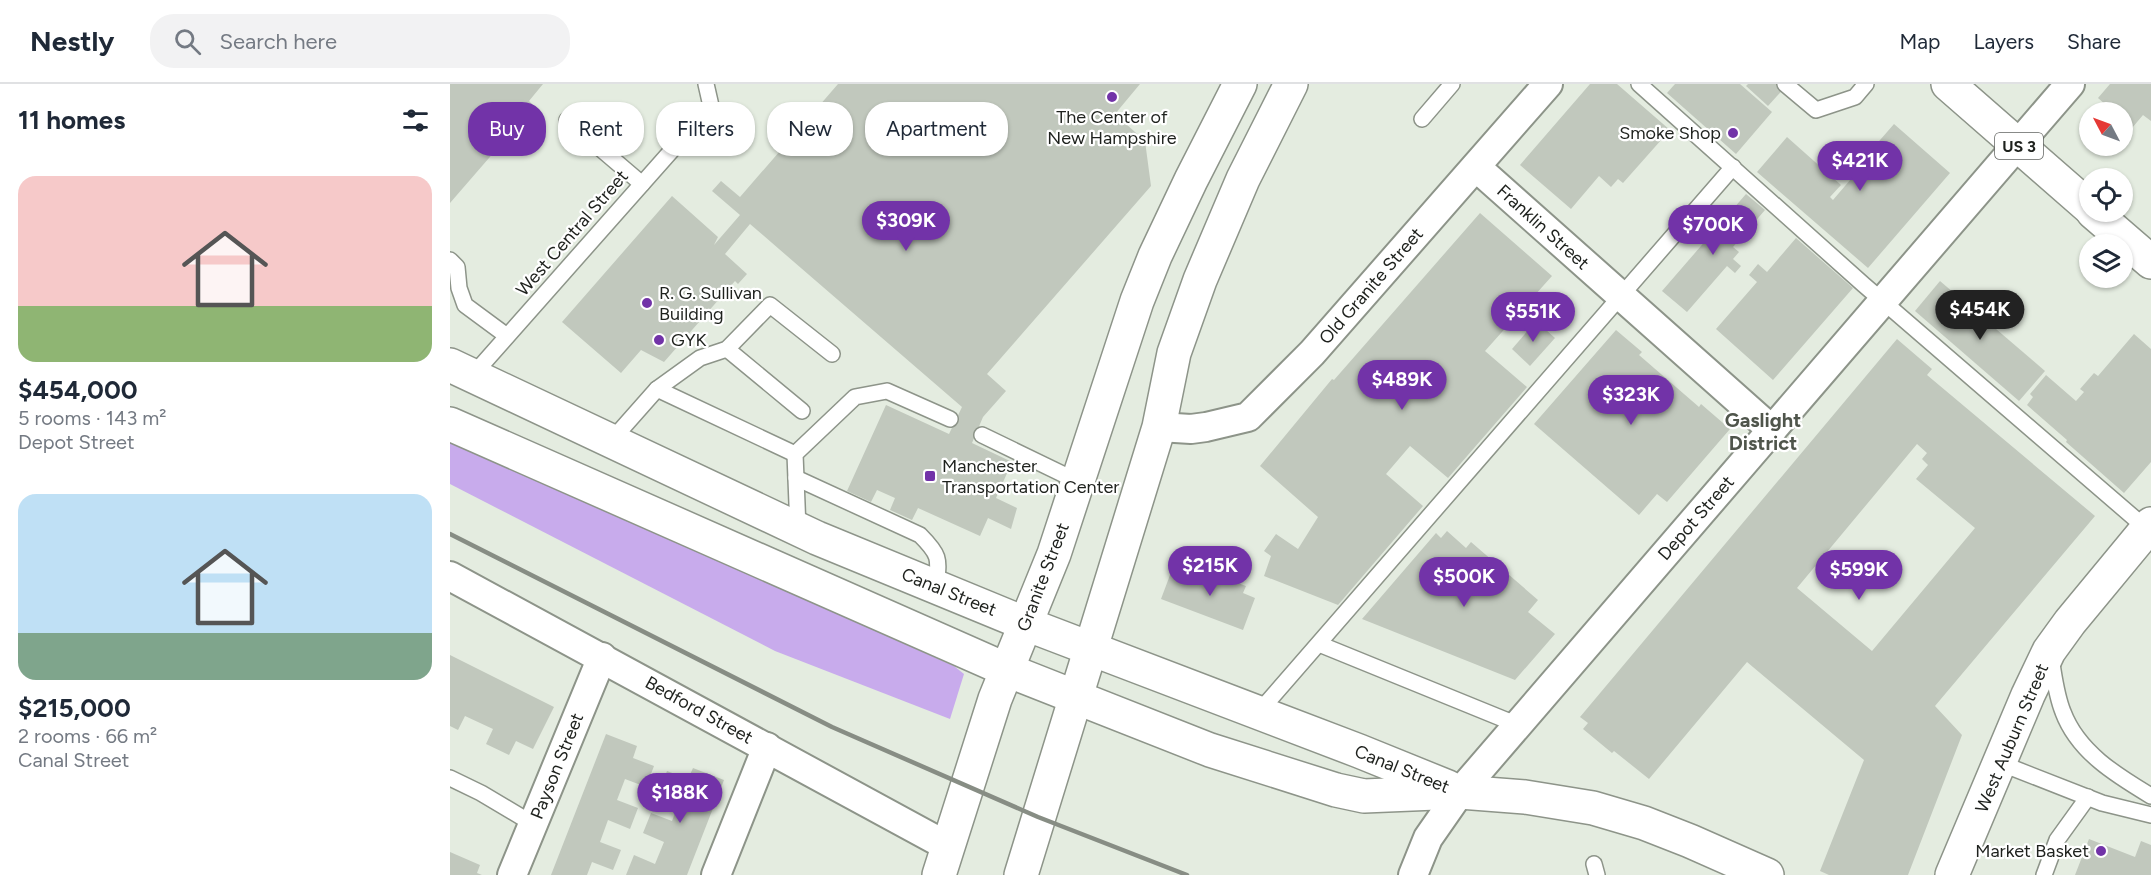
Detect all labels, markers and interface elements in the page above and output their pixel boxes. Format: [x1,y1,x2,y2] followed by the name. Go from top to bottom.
[150,14,570,68] search box
[30,24,114,58] text: Nestly
[171,25,204,58] icon: search
[219,28,337,55] text: Search here
[1900,29,1940,54] text: Map
[1973,29,2034,54] text: Layers
[2067,29,2121,54] text: Share
[1105,90,1119,104] marker: The Center of New Hampshire
[468,102,546,156] chip: Buy
[558,102,644,156] chip: Rent
[656,102,755,156] chip: Filters
[767,102,853,156] chip: New
[865,102,1008,156] chip: Apartment
[2079,102,2133,156] north arrow
[2079,102,2133,288] map controls
[18,104,125,136] text: 11 homes
[399,104,432,137] icon: filters
[1047,106,1177,149] place label: The Center of New Hampshire
[1619,122,1721,144] place label: Smoke Shop
[1726,126,1740,140] marker: Smoke Shop
[1995,133,2043,159] road number: US 3
[1818,141,1902,192] pin: $421K
[1831,148,1889,172] text: $421K
[511,165,633,300] street label: West Central Street
[2079,168,2133,222] button: locate
[1492,180,1594,274] street label: Franklin Street
[864,201,948,252] pin: $309K
[1671,205,1755,256] pin: $700K
[876,208,936,232] text: $309K
[1682,212,1744,236] text: $700K
[171,215,279,323] icon: home
[1314,223,1428,349] street label: Old Granite Street
[2079,234,2133,288] button: layers
[659,282,762,325] place label: R. G. Sullivan Building
[1938,290,2022,341] pin: $454K
[1491,292,1575,343] pin: $551K
[640,296,654,310] marker: R. G. Sullivan Building
[1949,297,2011,321] text: $454K
[1505,299,1561,323] text: $551K
[671,329,707,351] place label: GYK
[652,333,666,347] marker: GYK
[1360,360,1444,411] pin: $489K
[1372,367,1432,391] text: $489K
[18,374,138,406] text: $454,000
[1589,375,1673,426] pin: $323K
[1602,382,1660,406] text: $323K
[18,406,166,430] text: 5 rooms · 143 m²
[1725,408,1801,455] district label: Gaslight District
[18,430,135,454] text: Depot Street
[942,455,1119,498] place label: Manchester Transportation Center
[923,469,937,483] marker: Manchester Transportation Center
[1653,471,1739,565] street label: Depot Street
[1012,519,1074,634] street label: Granite Street
[171,533,279,641] icon: home
[1168,546,1252,597] pin: $215K
[1817,550,1901,601] pin: $599K
[1182,553,1238,577] text: $215K
[1422,557,1506,608] pin: $500K
[1829,557,1889,581] text: $599K
[898,563,1000,621] street label: Canal Street
[1433,564,1495,588] text: $500K
[1971,660,2053,816] street label: West Auburn Street
[641,671,757,749] street label: Bedford Street
[18,692,131,724] text: $215,000
[526,710,588,822] street label: Payson Street
[18,724,157,748] text: 2 rooms · 66 m²
[1351,740,1453,798] street label: Canal Street
[18,748,129,772] text: Canal Street
[638,773,722,824] pin: $188K
[651,780,709,804] text: $188K
[1975,840,2089,862] place label: Market Basket
[2094,844,2108,858] marker: Market Basket

